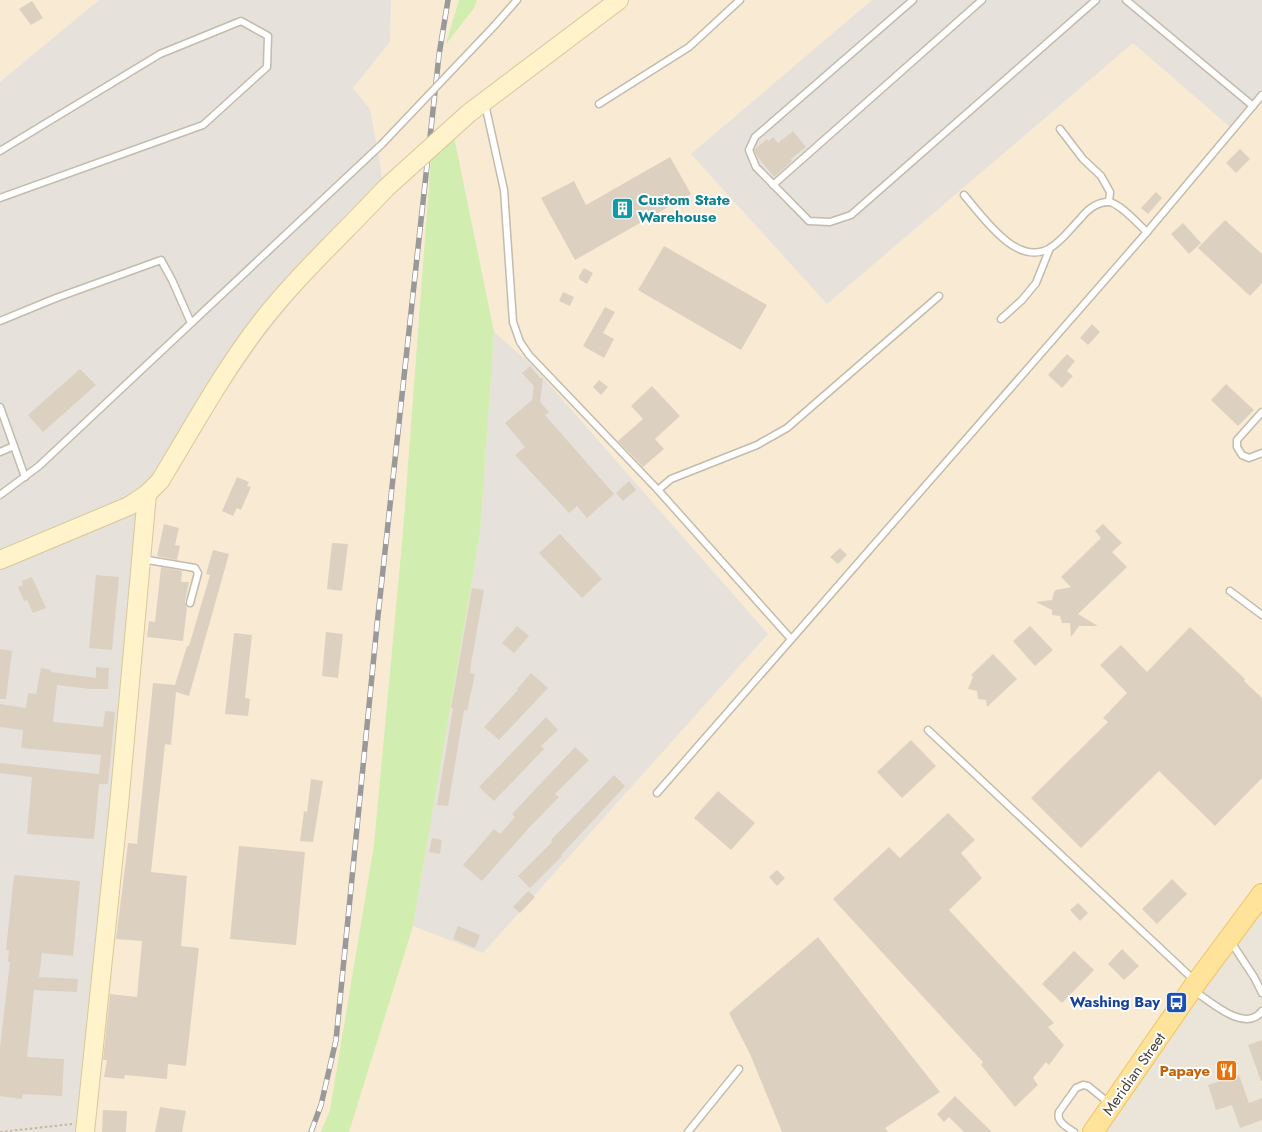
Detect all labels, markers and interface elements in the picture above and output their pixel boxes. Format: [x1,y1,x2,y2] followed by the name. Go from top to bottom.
[638,189,730,228] place label: Custom State Warehouse
[610,197,634,221] building icon: Custom State Warehouse
[1164,990,1188,1014] bus stop icon: Washing Bay
[1070,991,1160,1013] place label: Washing Bay
[1097,1028,1171,1120] street label: Meridian Street
[1214,1059,1238,1083] restaurant icon: Papaye
[1160,1060,1210,1082] place label: Papaye

